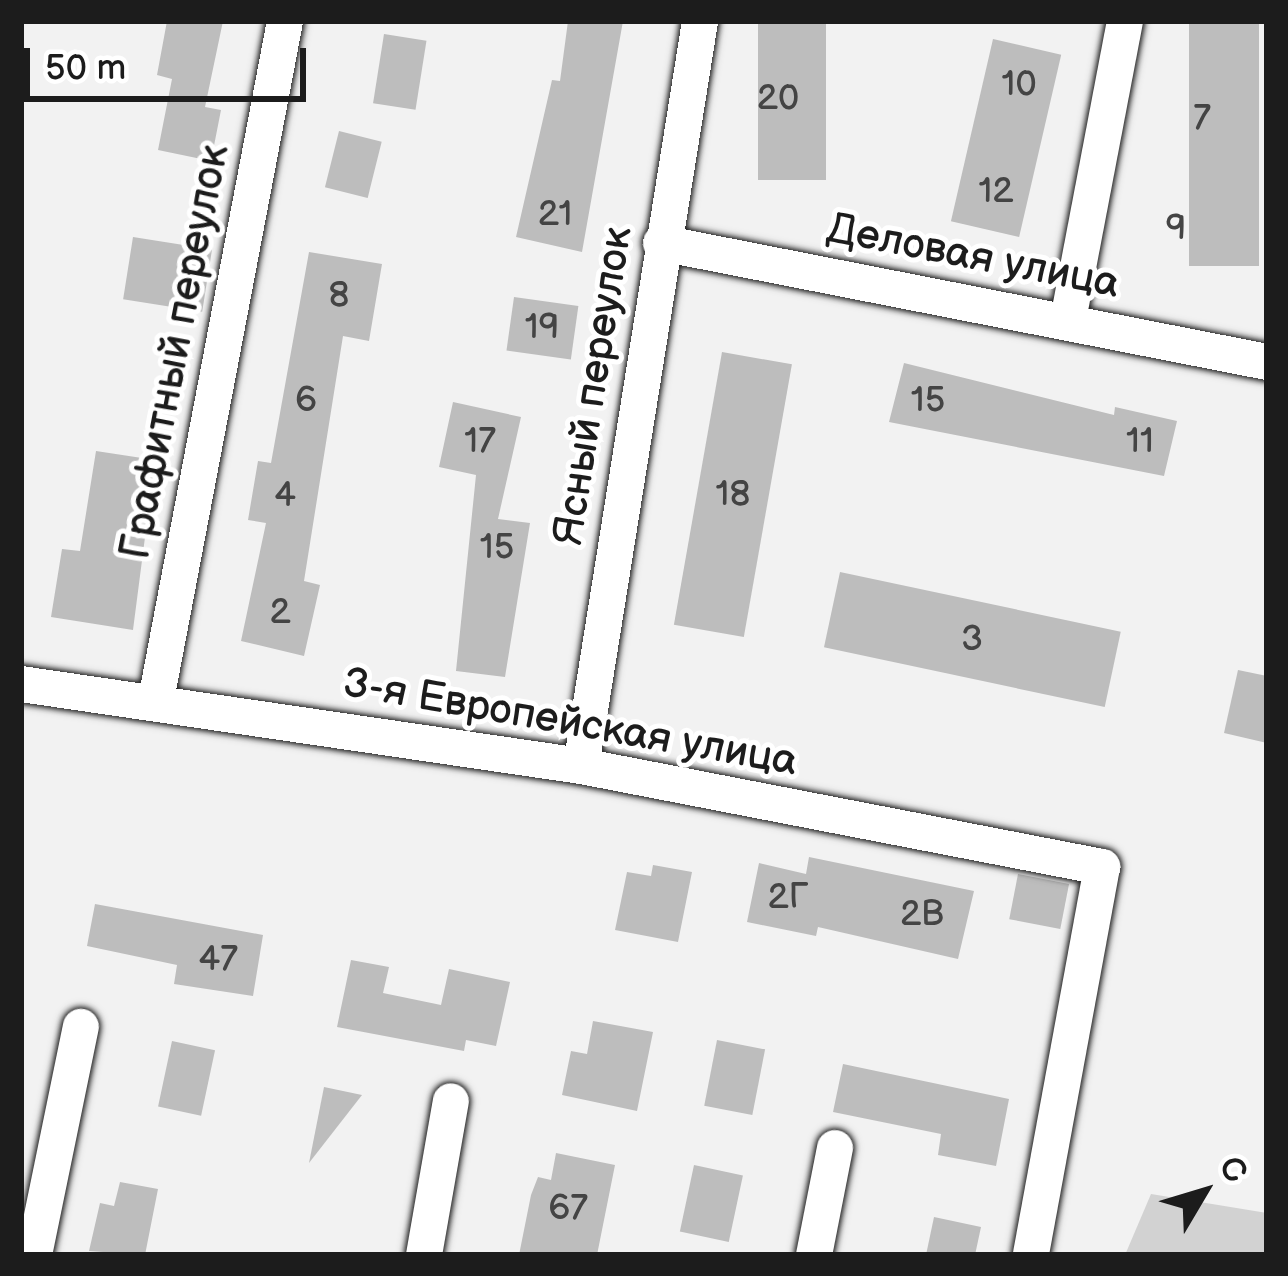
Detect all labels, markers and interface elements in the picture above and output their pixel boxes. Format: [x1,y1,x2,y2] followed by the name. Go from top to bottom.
[30,24,312,98] scale bar
[45,47,126,90] text: 50 m
[1001,63,1037,107] house number: 10
[757,77,799,121] house number: 20
[1193,97,1211,141] house number: 7
[111,140,241,564] street label: Графитный переулок
[978,170,1014,214] house number: 12
[538,193,572,237] house number: 21
[823,204,1123,310] street label: Деловая улица
[1166,207,1186,251] house number: 9
[544,223,644,549] street label: Ясный переулок
[329,274,349,318] house number: 8
[525,306,559,350] house number: 19
[295,379,317,423] house number: 6
[911,379,945,423] house number: 15
[464,420,496,464] house number: 17
[1126,420,1154,464] house number: 11
[716,473,750,517] house number: 18
[274,474,296,518] house number: 4
[480,526,514,570] house number: 15
[269,591,291,635] house number: 2
[961,618,983,662] house number: 3
[339,658,801,788] street label: 3-я Европейская улица
[767,876,809,920] house number: 2Г
[900,893,944,937] house number: 2В
[198,938,238,982] house number: 47
[1144,1132,1264,1252] north arrow
[1210,1148,1255,1191] text: С
[548,1187,588,1231] house number: 67

